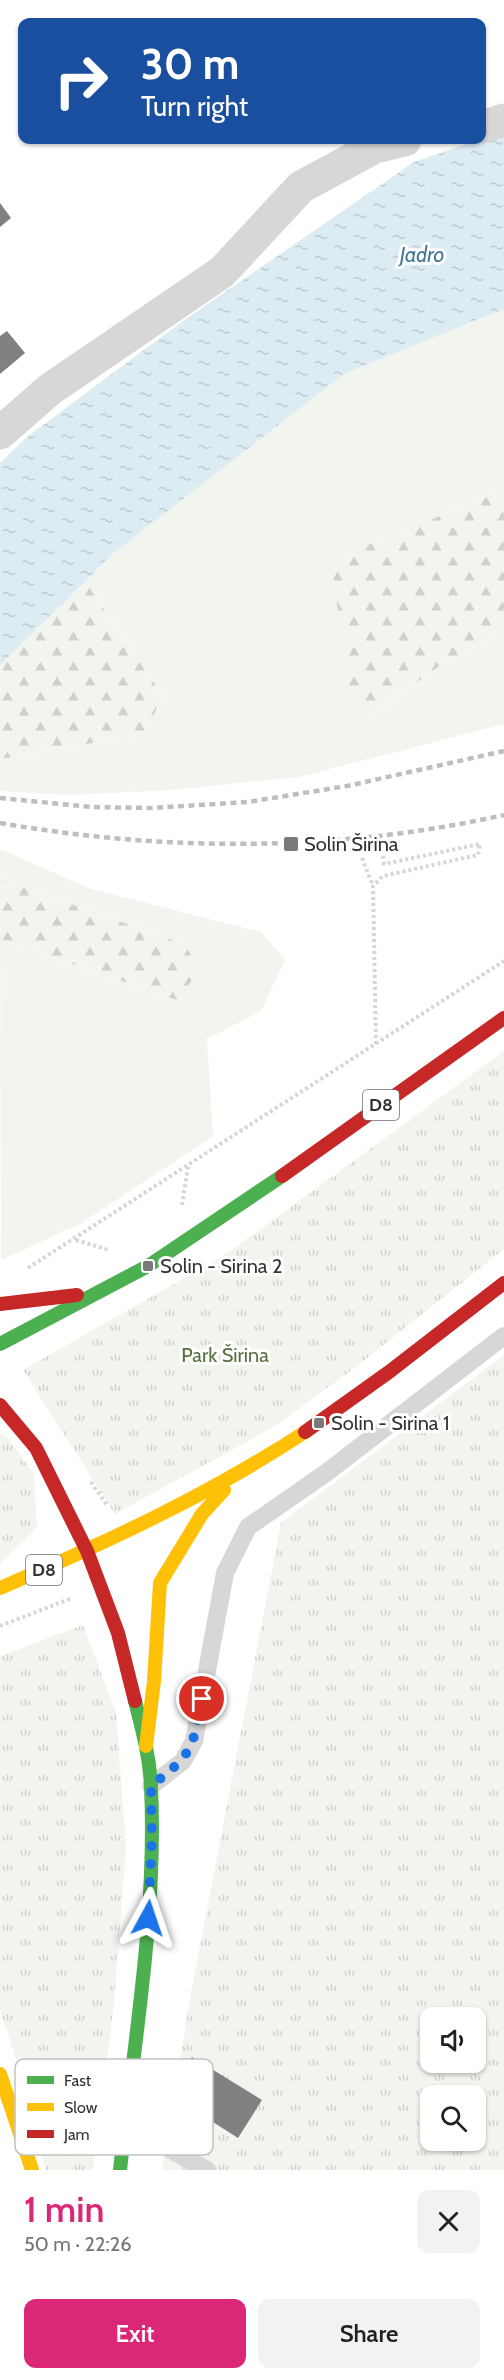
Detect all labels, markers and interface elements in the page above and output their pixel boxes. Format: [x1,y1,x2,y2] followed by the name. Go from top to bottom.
[141,38,239,90] text: 30 m
[42,42,120,120] icon: right
[141,90,248,123] text: Turn right
[398,242,444,267] water label: Jadro
[304,832,399,856] place label: Solin Širina
[282,835,300,853] marker: Solin Širina
[363,1090,399,1120] road number: D8
[160,1254,282,1278] place label: Solin - Sirina 2
[141,1259,155,1273] marker: Solin - Sirina 2
[181,1343,269,1367] park label: Park Širina
[331,1411,449,1435] place label: Solin - Sirina 1
[312,1416,326,1430] marker: Solin - Sirina 1
[26,1555,62,1585] road number: D8
[176,1673,227,1724] pin
[185,1682,218,1715] icon: arrive
[116,1886,180,1950] position arrow
[420,2007,486,2151] map controls
[420,2007,486,2073] button: sound
[15,2059,213,2155] legend
[64,2071,92,2090] text: Fast
[420,2085,486,2151] button: search
[64,2098,98,2117] text: Slow
[63,2125,90,2144] text: Jam
[24,2187,104,2231] text: 1 min
[417,2190,480,2253] button: close
[24,2232,132,2256] text: 50 m · 22:26
[24,2299,246,2368] button: Exit
[258,2299,480,2368] button: Share

